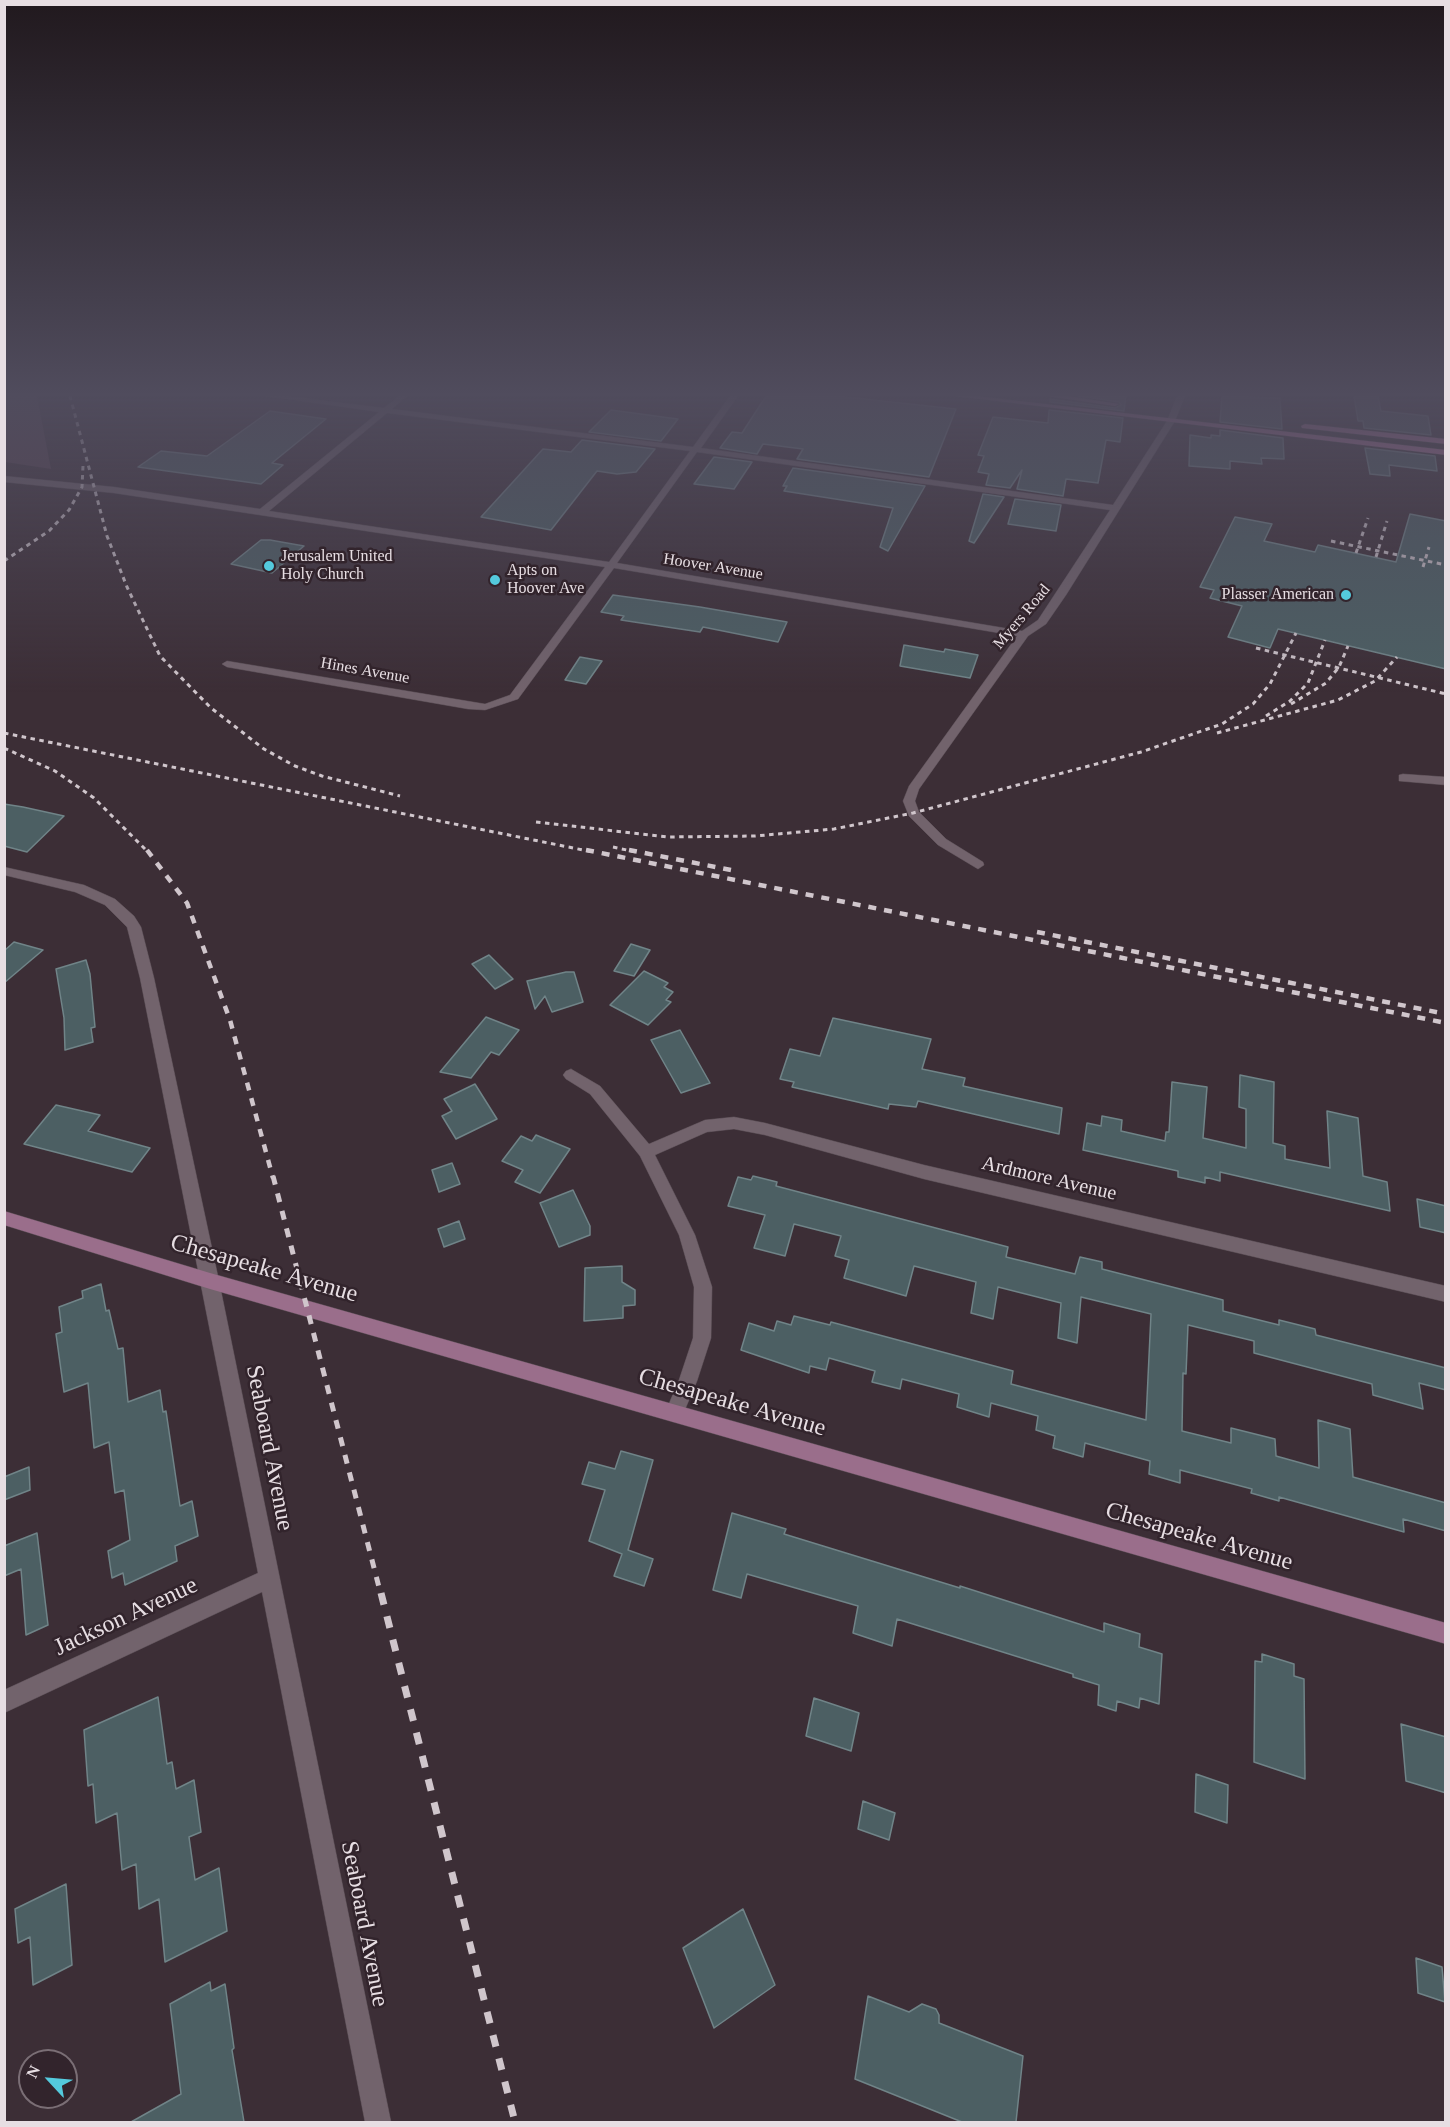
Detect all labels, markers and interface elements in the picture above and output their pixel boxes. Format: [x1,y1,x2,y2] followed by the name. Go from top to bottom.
[281,547,393,585] place label: Jerusalem United Holy Church
[662,550,764,584] street label: Hoover Avenue
[262,559,276,573] marker: Jerusalem United Holy Church
[507,561,584,599] place label: Apts on Hoover Ave
[488,573,502,587] marker: Apts on Hoover Ave
[989,581,1055,653] street label: Myers Road
[1222,585,1334,605] place label: Plasser American
[1339,588,1353,602] marker: Plasser American
[319,654,411,688] street label: Hines Avenue
[979,1152,1119,1206] street label: Ardmore Avenue
[167,1228,361,1310] street label: Chesapeake Avenue
[635,1362,829,1444] street label: Chesapeake Avenue
[239,1363,299,1533] street label: Seaboard Avenue
[1102,1496,1296,1578] street label: Chesapeake Avenue
[50,1571,202,1663] street label: Jackson Avenue
[334,1839,394,2009] street label: Seaboard Avenue
[18,2049,78,2109] north arrow
[23,2063,43,2081] text: N

